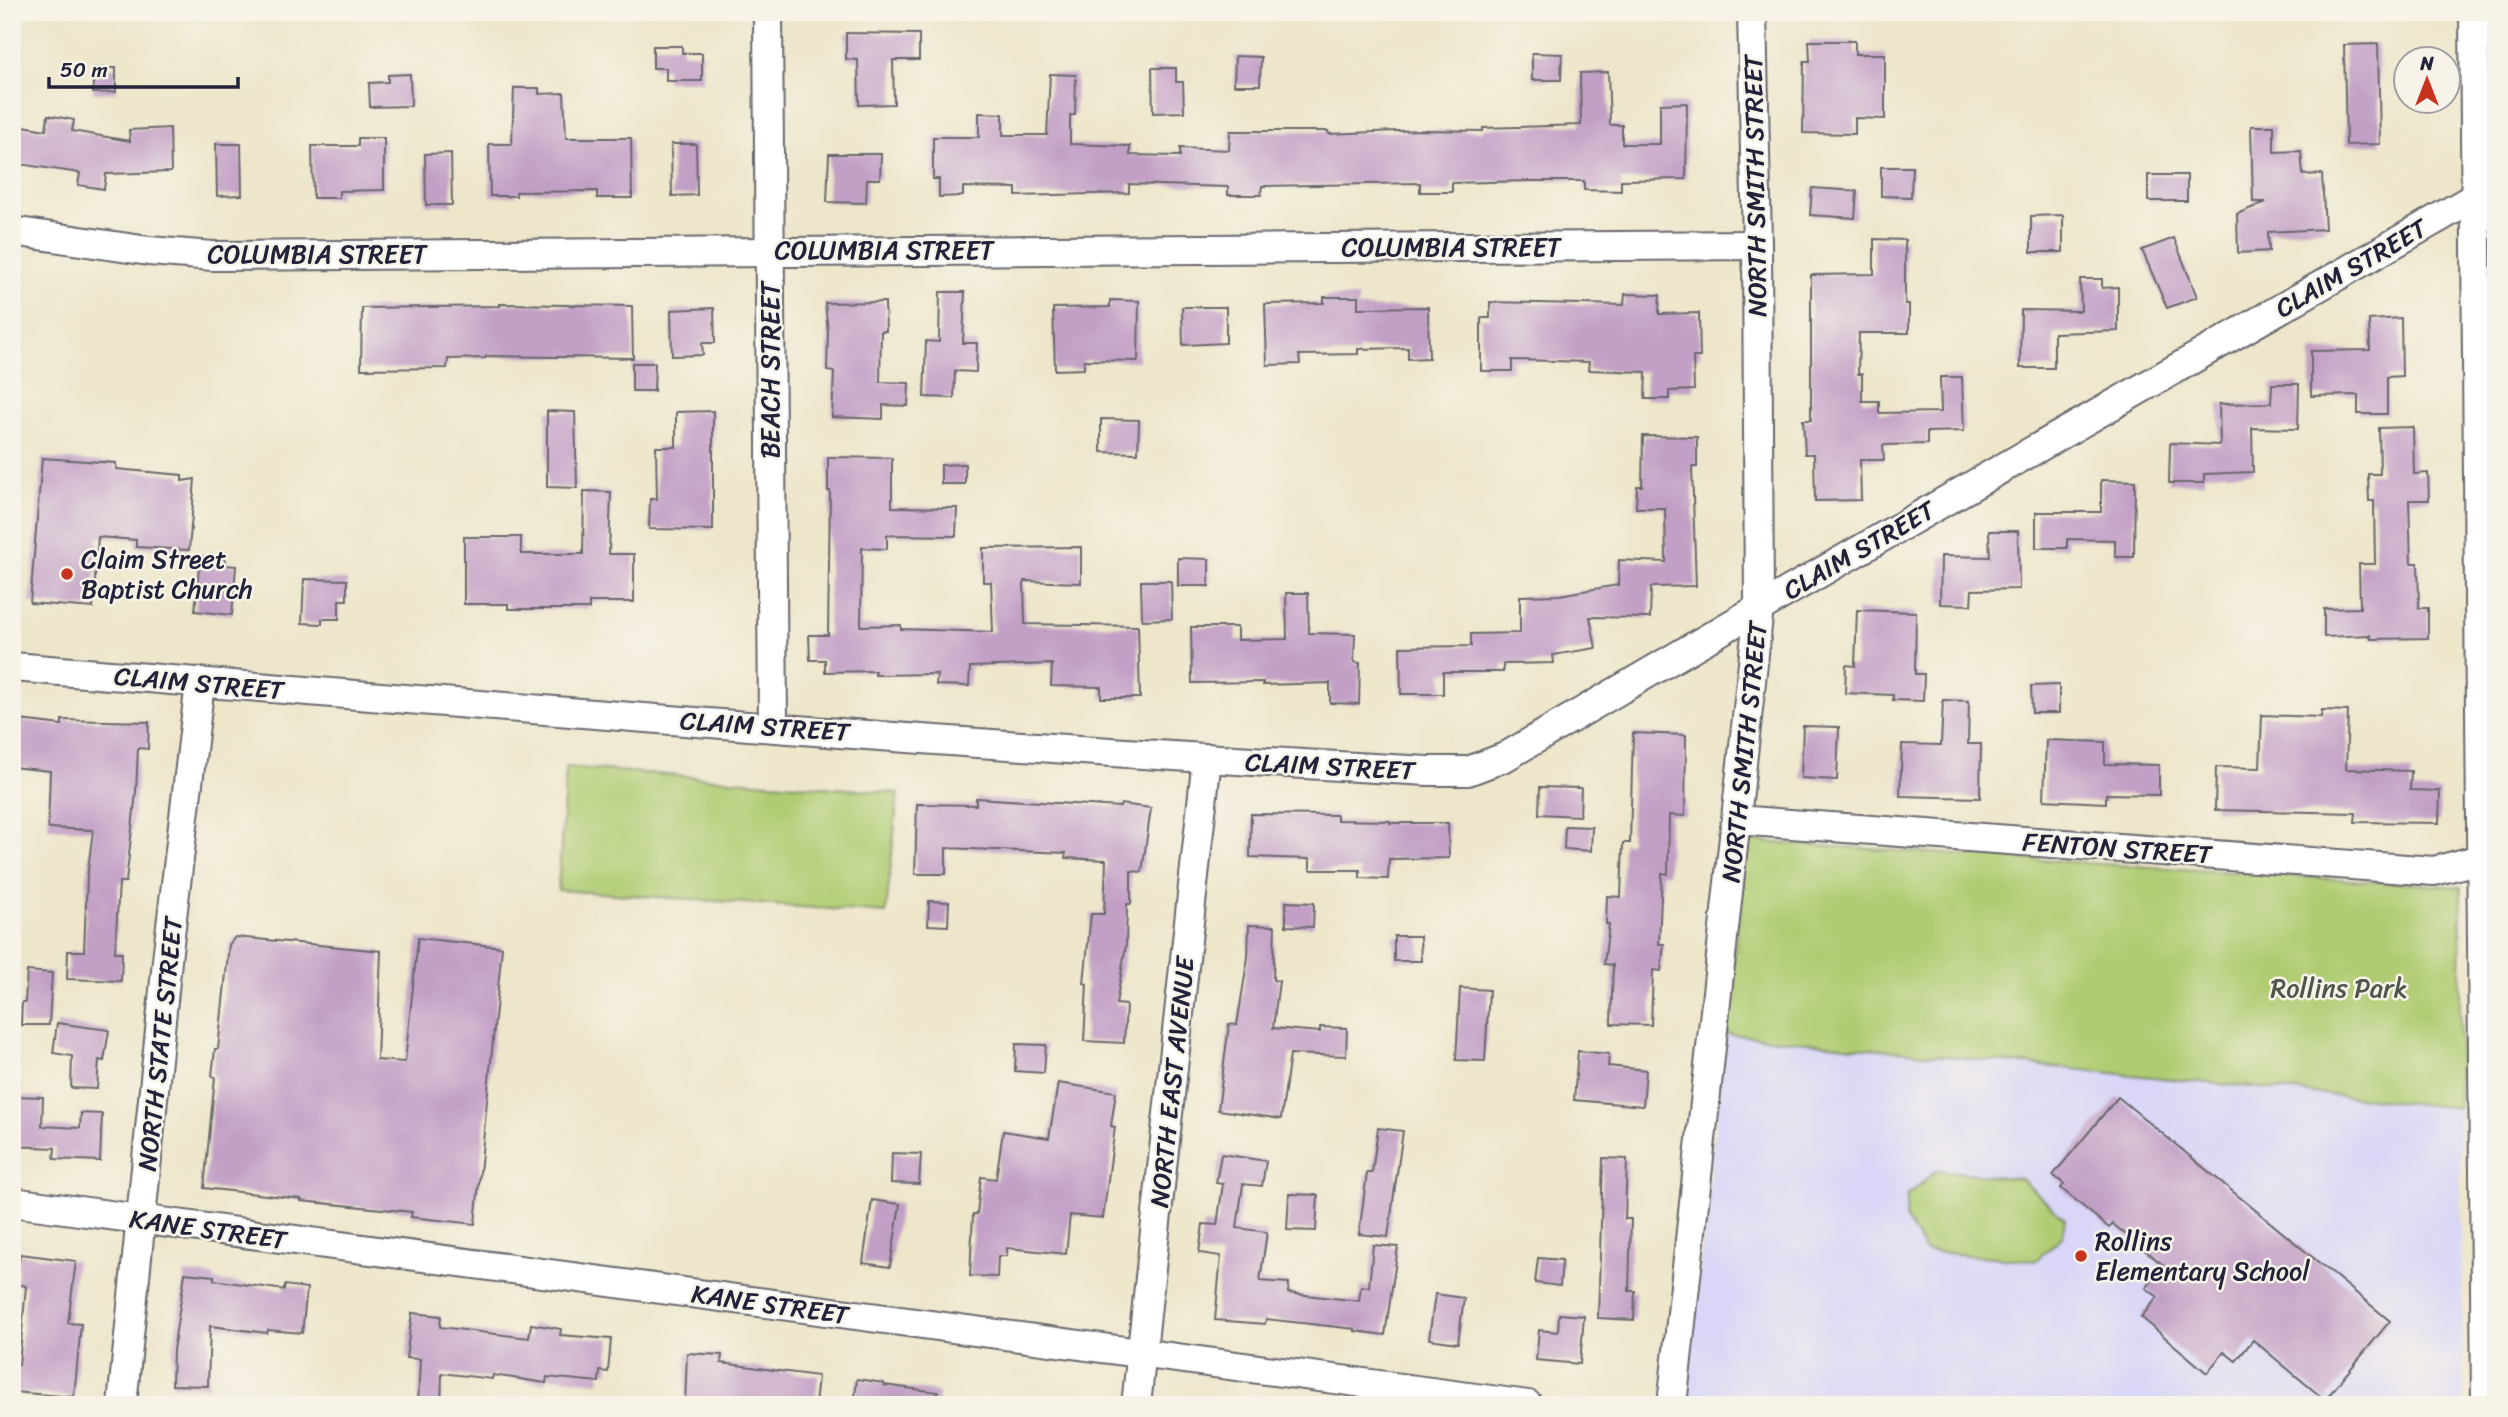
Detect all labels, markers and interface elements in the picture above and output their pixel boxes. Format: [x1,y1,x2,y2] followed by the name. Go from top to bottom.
[49,46,238,90] scale bar
[2392,46,2462,116] north arrow
[2419,47,2434,80] text: N
[60,51,108,89] text: 50 m
[1730,53,1780,317] street label: NORTH SMITH STREET
[2266,205,2437,330] street label: CLAIM STREET
[1342,224,1563,270] street label: COLUMBIA STREET
[775,227,996,273] street label: COLUMBIA STREET
[208,231,429,277] street label: COLUMBIA STREET
[747,280,793,458] street label: BEACH STREET
[1774,487,1945,612] street label: CLAIM STREET
[81,536,253,612] place label: Claim Street Baptist Church
[59,566,75,582] marker: Claim Street Baptist Church
[1707,617,1781,885] street label: NORTH SMITH STREET
[112,653,287,713] street label: CLAIM STREET
[679,697,853,755] street label: CLAIM STREET
[1244,739,1418,793] street label: CLAIM STREET
[2021,818,2215,878] street label: FENTON STREET
[124,913,196,1173] street label: NORTH STATE STREET
[1136,953,1208,1210] street label: NORTH EAST AVENUE
[2270,965,2408,1011] park label: Rollins Park
[126,1195,292,1263] street label: KANE STREET
[2095,1218,2310,1294] place label: Rollins Elementary School
[2073,1248,2089,1264] marker: Rollins Elementary School
[688,1270,854,1338] street label: KANE STREET

